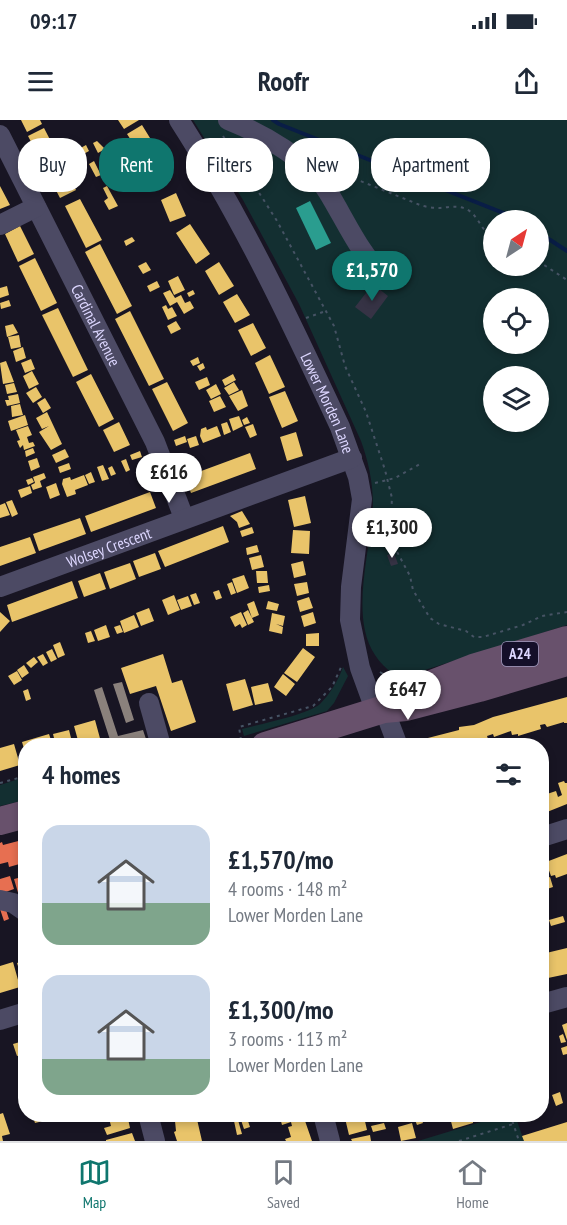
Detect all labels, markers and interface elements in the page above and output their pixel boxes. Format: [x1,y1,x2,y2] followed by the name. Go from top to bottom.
[30,7,78,35] text: 09:17
[258,64,309,98] text: Roofr
[24,65,57,98] icon: menu
[510,65,543,98] icon: share
[18,138,87,192] chip: Buy
[99,138,174,192] chip: Rent
[186,138,273,192] chip: Filters
[285,138,359,192] chip: New
[371,138,490,192] chip: Apartment
[483,210,549,276] north arrow
[483,210,549,432] map controls
[323,251,421,302] pin: £1,570
[346,257,398,283] text: £1,570
[67,281,125,369] street label: Cardinal Avenue
[483,288,549,354] button: locate
[296,349,359,456] street label: Lower Morden Lane
[483,366,549,432] button: layers
[133,453,205,504] pin: £616
[150,459,188,485] text: £616
[343,508,441,559] pin: £1,300
[366,514,418,540] text: £1,300
[64,522,155,572] street label: Wolsey Crescent
[502,642,538,666] road number: A24
[372,670,444,721] pin: £647
[389,676,427,702] text: £647
[42,758,120,791] text: 4 homes
[492,758,525,791] icon: filters
[228,843,334,876] text: £1,570/mo
[90,849,162,921] icon: home
[228,876,347,902] text: 4 rooms · 148 m²
[228,902,363,928] text: Lower Morden Lane
[228,993,334,1026] text: £1,300/mo
[90,999,162,1071] icon: home
[228,1026,347,1052] text: 3 rooms · 113 m²
[228,1052,363,1078] text: Lower Morden Lane
[78,1156,111,1212] tab: Map
[267,1156,300,1212] tab: Saved
[456,1156,489,1212] tab: Home

